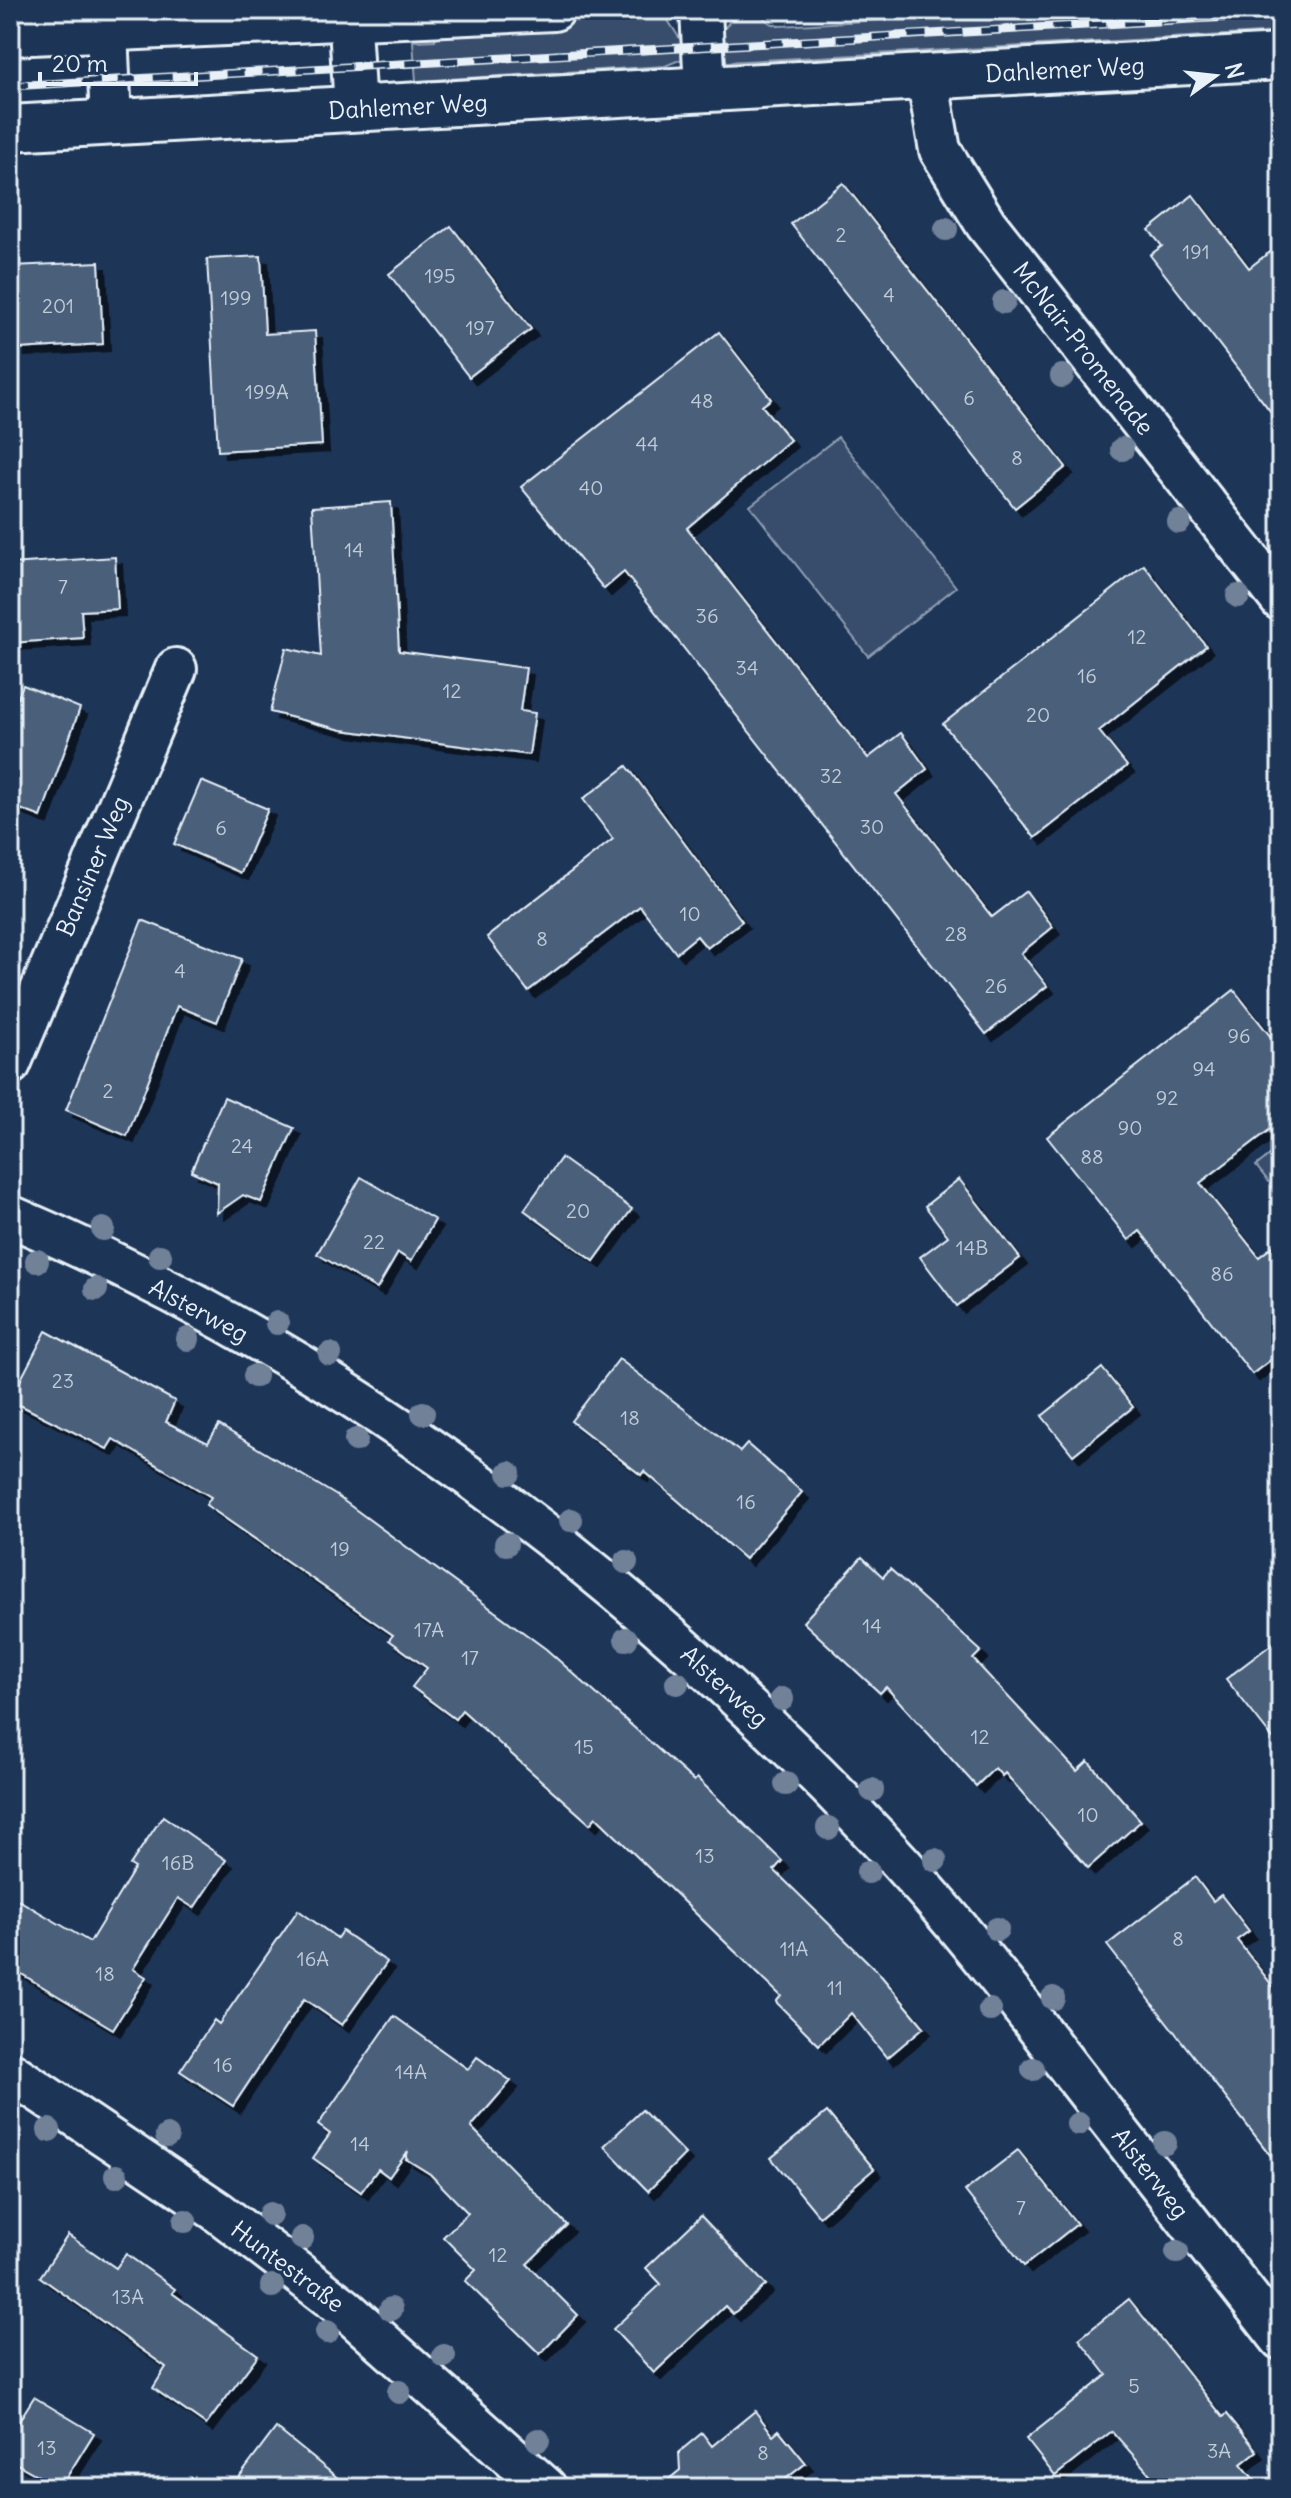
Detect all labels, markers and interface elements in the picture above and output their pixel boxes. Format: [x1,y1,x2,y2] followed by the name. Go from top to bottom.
[40,36,196,86] scale bar
[1175,36,1255,116] north arrow
[52,48,108,78] text: 20 m
[985,50,1145,88] street label: Dahlemer Weg
[1219,60,1250,82] text: N
[328,87,488,125] street label: Dahlemer Weg
[836,222,847,247] house number: 2
[1182,239,1210,264] house number: 191
[1007,255,1161,441] street label: McNair-Promenade
[425,263,455,288] house number: 195
[883,282,895,307] house number: 4
[221,285,251,310] house number: 199
[42,293,74,318] house number: 201
[465,315,495,340] house number: 197
[245,379,289,404] house number: 199A
[963,385,975,410] house number: 6
[690,388,714,413] house number: 48
[635,431,659,456] house number: 44
[1011,445,1023,470] house number: 8
[579,475,603,500] house number: 40
[344,537,364,562] house number: 14
[58,574,68,599] house number: 7
[696,603,718,628] house number: 36
[1128,624,1146,649] house number: 12
[736,655,758,680] house number: 34
[1077,663,1097,688] house number: 16
[443,678,461,703] house number: 12
[1026,702,1050,727] house number: 20
[820,763,842,788] house number: 32
[49,791,135,941] street label: Bansiner Weg
[860,814,884,839] house number: 30
[215,815,227,840] house number: 6
[679,901,701,926] house number: 10
[945,921,967,946] house number: 28
[536,926,548,951] house number: 8
[174,958,186,983] house number: 4
[985,973,1007,998] house number: 26
[1227,1023,1251,1048] house number: 96
[1192,1056,1216,1081] house number: 94
[103,1078,114,1103] house number: 2
[1156,1085,1178,1110] house number: 92
[1118,1115,1142,1140] house number: 90
[231,1133,253,1158] house number: 24
[1080,1144,1104,1169] house number: 88
[566,1198,590,1223] house number: 20
[363,1229,385,1254] house number: 22
[956,1235,988,1260] house number: 14B
[1210,1261,1234,1286] house number: 86
[145,1272,253,1348] street label: Alsterweg
[52,1368,74,1393] house number: 23
[620,1405,640,1430] house number: 18
[736,1489,756,1514] house number: 16
[330,1536,350,1561] house number: 19
[862,1613,882,1638] house number: 14
[414,1617,444,1642] house number: 17A
[675,1639,775,1733] street label: Alsterweg
[461,1645,479,1670] house number: 17
[971,1724,989,1749] house number: 12
[574,1734,594,1759] house number: 15
[1077,1802,1099,1827] house number: 10
[695,1843,715,1868] house number: 13
[162,1850,194,1875] house number: 16B
[1172,1926,1184,1951] house number: 8
[780,1936,809,1961] house number: 11A
[297,1946,329,1971] house number: 16A
[95,1961,115,1986] house number: 18
[827,1975,843,2000] house number: 11
[213,2052,233,2077] house number: 16
[395,2059,427,2084] house number: 14A
[1106,2121,1196,2225] street label: Alsterweg
[350,2131,370,2156] house number: 14
[1016,2195,1026,2220] house number: 7
[225,2214,351,2318] street label: Huntestraße
[489,2242,507,2267] house number: 12
[112,2284,144,2309] house number: 13A
[1128,2373,1140,2398] house number: 5
[37,2435,57,2460] house number: 13
[1207,2438,1231,2463] house number: 3A
[757,2440,769,2465] house number: 8

